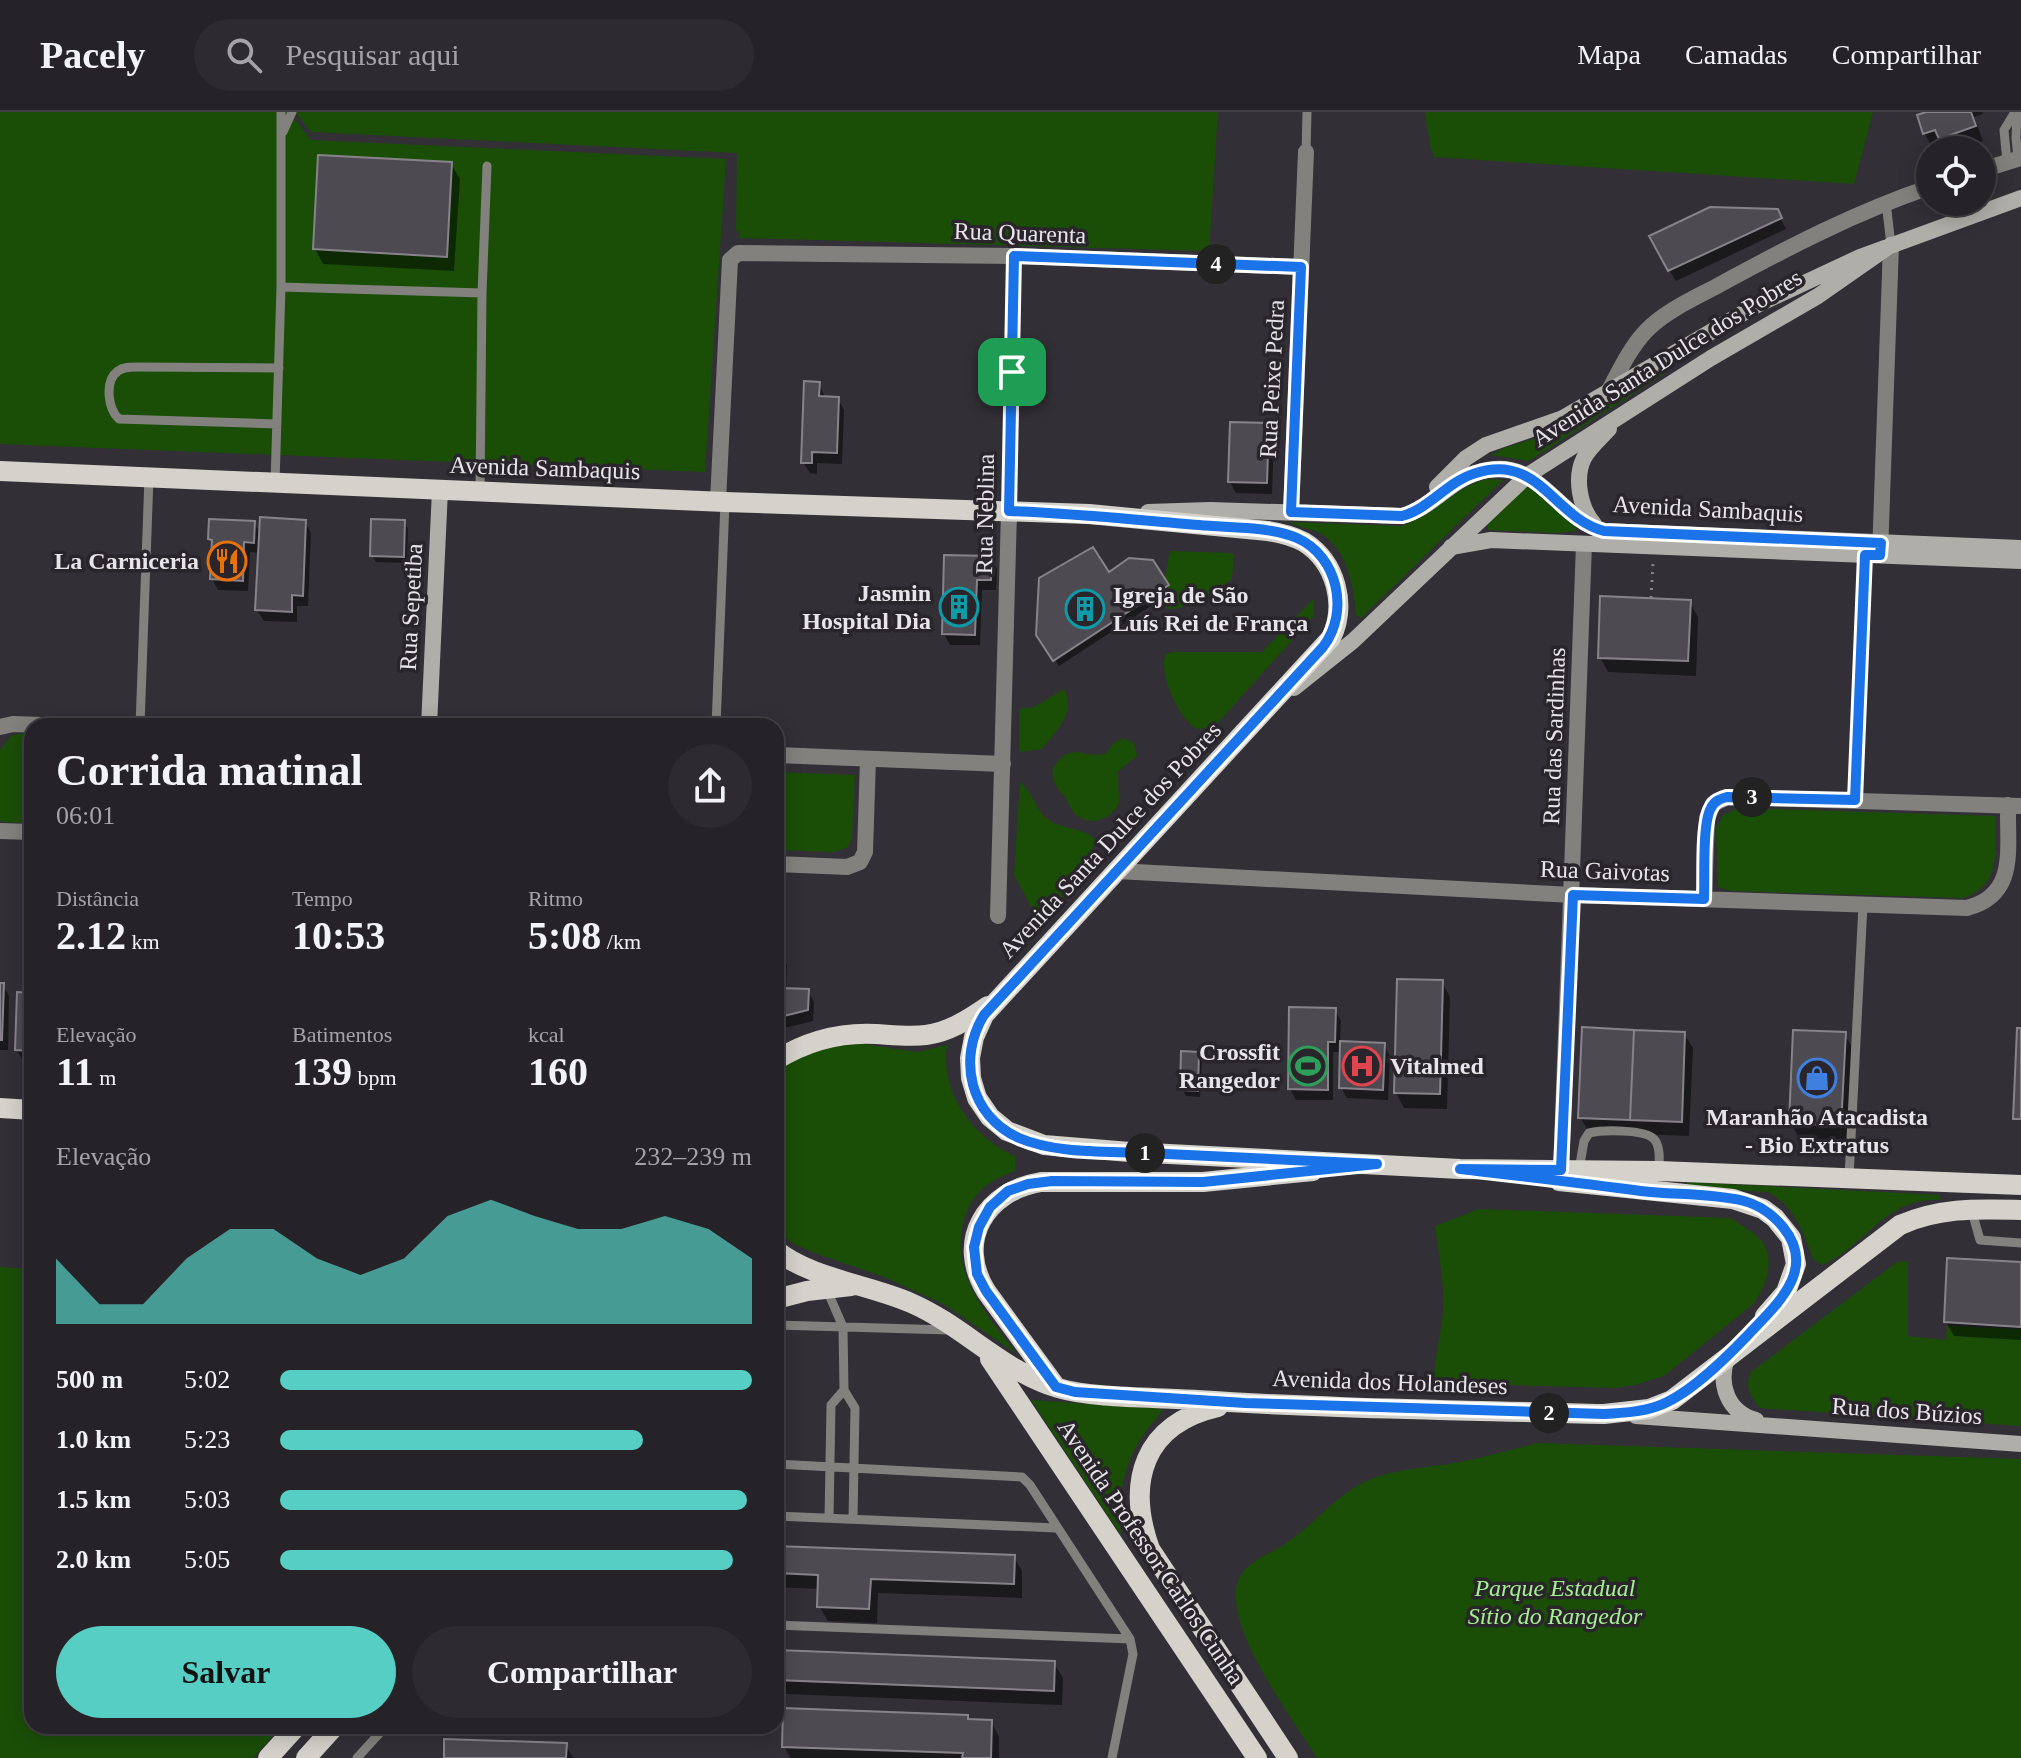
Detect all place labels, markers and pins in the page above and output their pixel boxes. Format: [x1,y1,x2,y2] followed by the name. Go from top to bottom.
[1196,244,1236,284] pin: 4
[978,338,1046,406] pin
[206,540,248,582] restaurant icon: La Carniceria
[54,548,199,574] place label: La Carniceria
[802,580,931,634] place label: Jasmin Hospital Dia
[1113,582,1308,636] place label: Igreja de São Luís Rei de França
[938,586,980,628] building icon: Jasmin Hospital Dia
[1064,588,1106,630] building icon: Igreja de São Luís Rei de França
[1732,777,1772,817] pin: 3
[1179,1039,1280,1093] place label: Crossfit Rangedor
[1287,1045,1329,1087] sports icon: Crossfit Rangedor
[1341,1045,1383,1087] hospital icon: Vitalmed
[1390,1053,1484,1079] place label: Vitalmed
[1796,1057,1838,1099] shop icon: Maranhão Atacadista - Bio Extratus
[1706,1104,1928,1158] place label: Maranhão Atacadista - Bio Extratus
[1125,1133,1165,1173] pin: 1
[1529,1393,1569,1433] pin: 2

